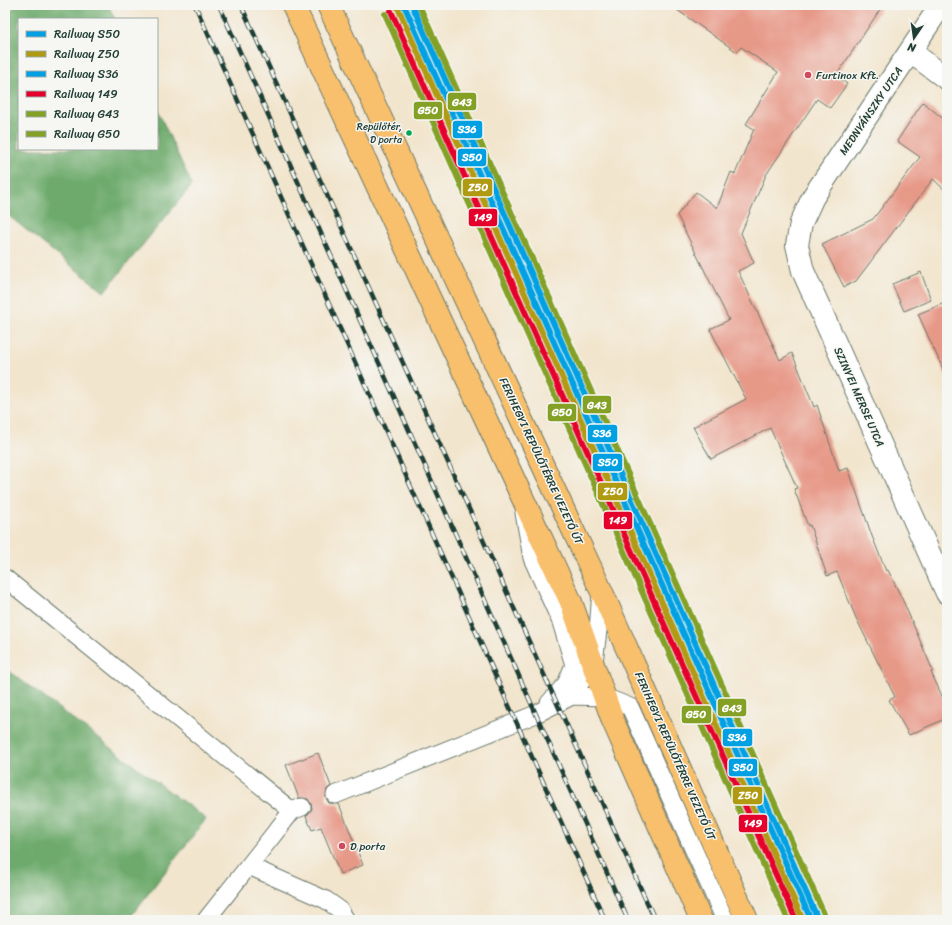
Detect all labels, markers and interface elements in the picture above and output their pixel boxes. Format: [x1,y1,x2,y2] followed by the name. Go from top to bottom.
[18,18,158,150] legend
[894,18,934,58] north arrow
[54,23,120,45] text: Railway S50
[906,37,919,58] text: N
[54,43,120,65] text: Railway Z50
[54,63,119,85] text: Railway S36
[834,63,908,159] street label: MEDNYÁNSZKY UTCA
[816,66,879,85] place label: Furtinox Kft.
[803,70,813,80] marker: Furtinox Kft.
[54,83,118,105] text: Railway 149
[447,92,477,111] line badge: G43
[451,93,473,112] text: G43
[413,101,443,120] line badge: G50
[417,101,438,120] text: G50
[54,103,120,125] text: Railway G43
[357,118,403,149] place label: Repülőtér, D porta
[452,120,483,139] line badge: S36
[456,120,477,139] text: S36
[54,123,120,145] text: Railway G50
[404,128,414,138] marker: Repülőtér, D porta
[457,148,487,167] line badge: S50
[461,148,482,167] text: S50
[462,178,493,197] line badge: Z50
[467,178,488,197] text: Z50
[468,208,498,227] line badge: 149
[474,208,492,227] text: 149
[828,344,890,450] street label: SZINYEI MERSE UTCA
[494,374,588,548] street label: FERIHEGYI REPÜLŐTÉRRE VEZETŐ ÚT
[582,395,612,414] line badge: G43
[586,396,608,415] text: G43
[547,403,577,422] line badge: G50
[551,403,572,422] text: G50
[587,424,618,443] line badge: S36
[591,424,612,443] text: S36
[592,453,623,472] line badge: S50
[597,453,618,472] text: S50
[597,482,628,501] line badge: Z50
[602,482,623,501] text: Z50
[603,511,633,530] line badge: 149
[609,511,627,530] text: 149
[629,669,721,844] street label: FERIHEGYI REPÜLŐTÉRRE VEZETŐ ÚT
[717,698,747,717] line badge: G43
[721,699,743,718] text: G43
[681,705,712,724] line badge: G50
[685,705,706,724] text: G50
[722,728,753,747] line badge: S36
[726,728,747,747] text: S36
[728,758,758,777] line badge: S50
[732,758,753,777] text: S50
[732,786,763,805] line badge: Z50
[737,786,758,805] text: Z50
[738,814,768,833] line badge: 149
[744,814,762,833] text: 149
[350,837,386,856] place label: D porta
[337,841,347,851] marker: D porta

